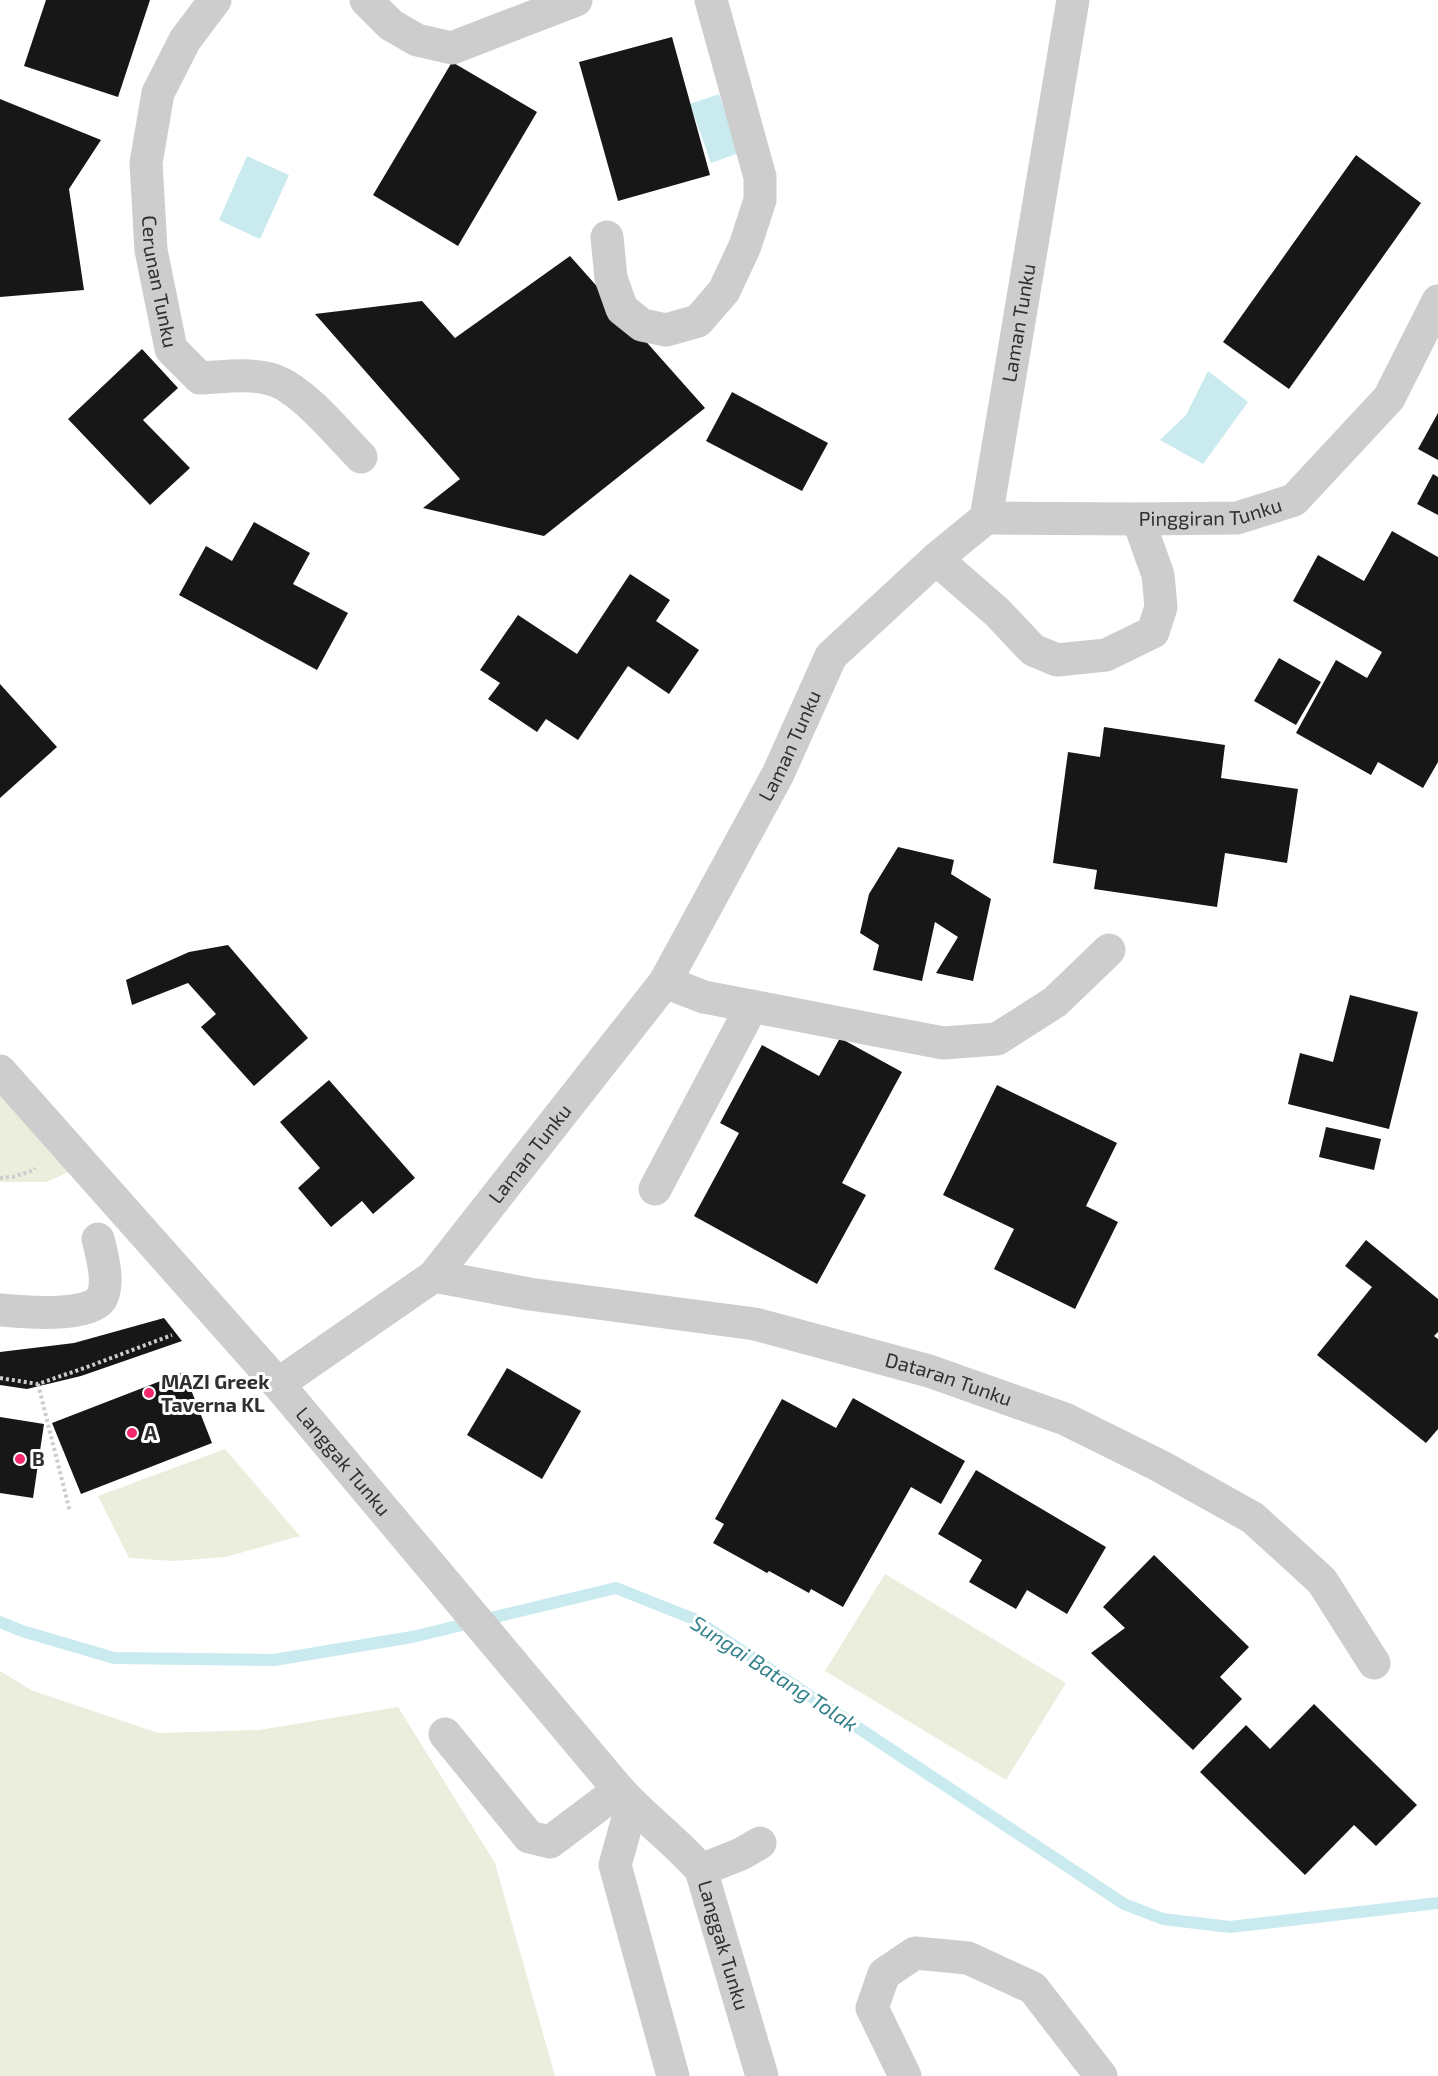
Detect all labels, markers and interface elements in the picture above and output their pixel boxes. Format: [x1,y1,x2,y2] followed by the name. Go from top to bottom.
[138,215,183,350] street label: Cerunan Tunku
[996,262,1040,384] street label: Laman Tunku
[1138,492,1285,530] street label: Pinggiran Tunku
[753,686,825,805] street label: Laman Tunku
[483,1099,576,1208] street label: Laman Tunku
[883,1347,1015,1410] street label: Dataran Tunku
[161,1369,270,1416] place label: MAZI Greek Taverna KL
[142,1386,156,1400] marker: MAZI Greek Taverna KL
[292,1402,396,1520] street label: Langgak Tunku
[144,1420,158,1444] place label: A
[125,1426,139,1440] marker: A
[32,1446,45,1470] place label: B
[13,1452,27,1466] marker: B
[687,1609,863,1736] water label: Sungai Batang Tolak
[694,1877,755,2013] street label: Langgak Tunku

